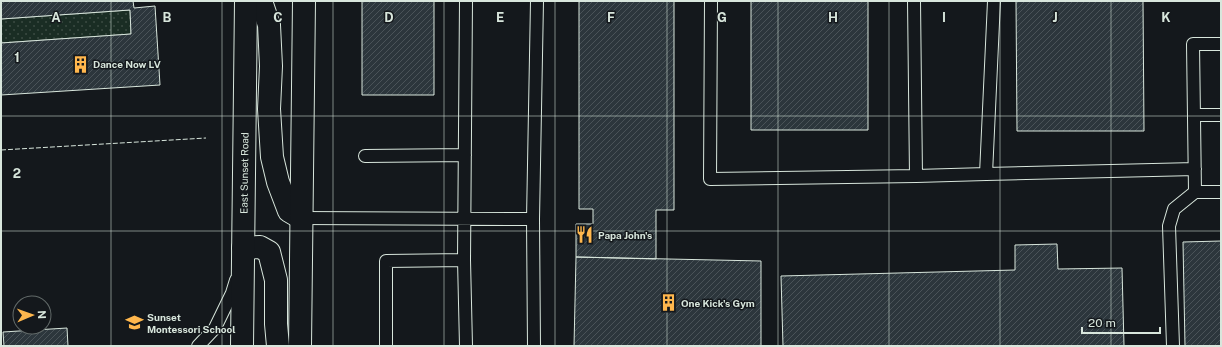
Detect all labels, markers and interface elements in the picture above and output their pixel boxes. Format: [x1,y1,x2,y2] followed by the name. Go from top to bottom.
[51,10,61,25] text: A
[163,10,172,25] text: B
[273,10,283,25] text: C
[384,10,394,25] text: D
[496,10,504,25] text: E
[607,10,615,25] text: F
[717,10,727,25] text: G
[828,10,838,25] text: H
[942,10,946,25] text: I
[1052,10,1058,25] text: J
[1161,10,1171,25] text: K
[14,50,20,65] text: 1
[70,54,90,74] building icon: Dance Now LV
[93,58,161,70] place label: Dance Now LV
[238,132,250,214] street label: East Sunset Road
[13,166,21,181] text: 2
[575,225,595,245] restaurant icon: Papa John's
[598,229,652,241] place label: Papa John's
[658,293,678,313] building icon: One Kick's Gym
[12,295,52,335] north arrow
[681,297,755,309] place label: One Kick's Gym
[1082,309,1160,335] scale bar
[36,310,48,319] text: N
[147,311,236,335] place label: Sunset Montessori School
[124,313,144,333] school or university icon: Sunset Montessori School
[1088,316,1116,330] text: 20 m

